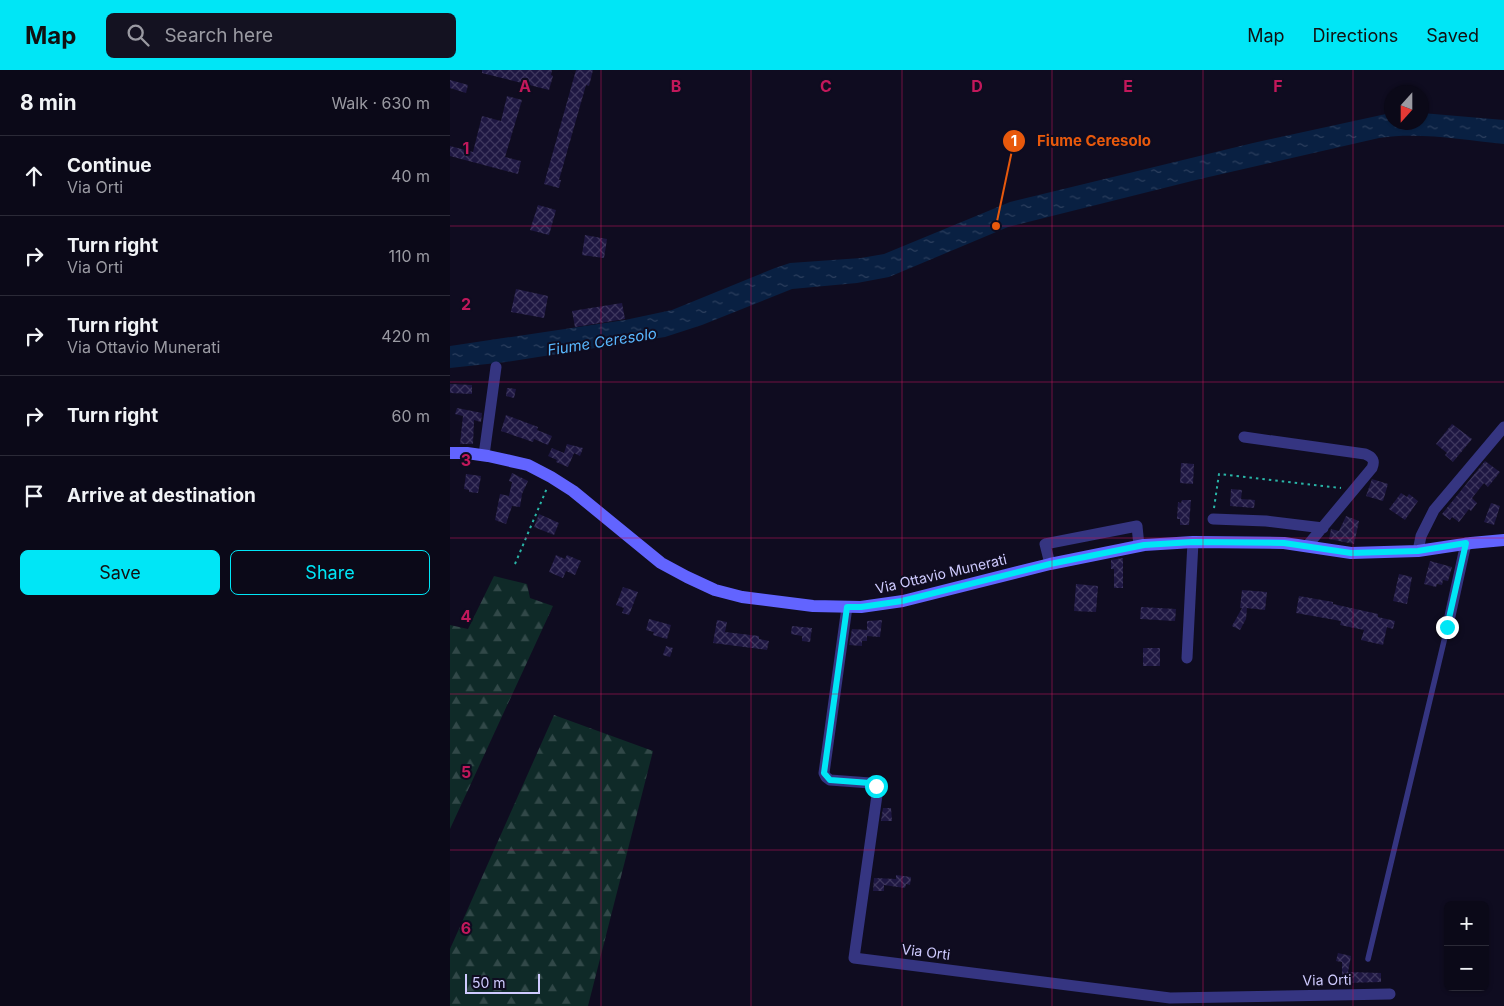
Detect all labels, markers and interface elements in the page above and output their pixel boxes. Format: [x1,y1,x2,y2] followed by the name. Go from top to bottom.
[106,13,456,58] search box
[25,21,76,50] text: Map
[124,21,152,49] icon: search
[164,24,273,47] text: Search here
[1247,25,1285,46] text: Map
[1313,25,1398,46] text: Directions
[1426,25,1479,46] text: Saved
[519,76,531,96] text: A
[671,76,681,96] text: B
[820,76,832,96] text: C
[971,76,983,96] text: D
[1123,76,1133,96] text: E
[1273,76,1283,96] text: F
[1384,85,1429,130] north arrow
[20,90,77,115] text: 8 min
[331,93,430,113] text: Walk · 630 m
[1002,126,1161,156] callout: Fiume Ceresolo
[1011,131,1017,150] text: 1
[1037,131,1151,150] text: Fiume Ceresolo
[463,138,469,158] text: 1
[67,154,152,177] text: Continue
[20,162,48,190] icon: ahead
[391,166,430,186] text: 40 m
[67,177,123,197] text: Via Orti
[67,234,158,257] text: Turn right
[20,242,48,270] icon: right
[388,246,430,266] text: 110 m
[67,257,123,277] text: Via Orti
[461,294,471,314] text: 2
[67,314,158,337] text: Turn right
[20,322,48,350] icon: right
[546,323,658,360] water label: Fiume Ceresolo
[381,326,430,346] text: 420 m
[67,337,220,357] text: Via Ottavio Munerati
[20,402,48,430] icon: right
[67,404,158,427] text: Turn right
[391,406,430,426] text: 60 m
[461,450,471,470] text: 3
[20,482,48,510] icon: arrive
[67,484,256,507] text: Arrive at destination
[20,550,220,595] button: Save
[230,550,430,595] button: Share
[874,550,1008,597] street label: Via Ottavio Munerati
[461,606,472,626] text: 4
[1436,616,1459,639] route end
[461,762,471,782] text: 5
[865,775,888,798] route start
[1444,901,1489,991] map controls
[1444,901,1489,946] button: +
[461,918,471,938] text: 6
[901,940,951,963] street label: Via Orti
[1444,946,1489,991] button: −
[465,971,540,994] scale bar
[1302,971,1352,988] street label: Via Orti
[472,974,506,991] text: 50 m

